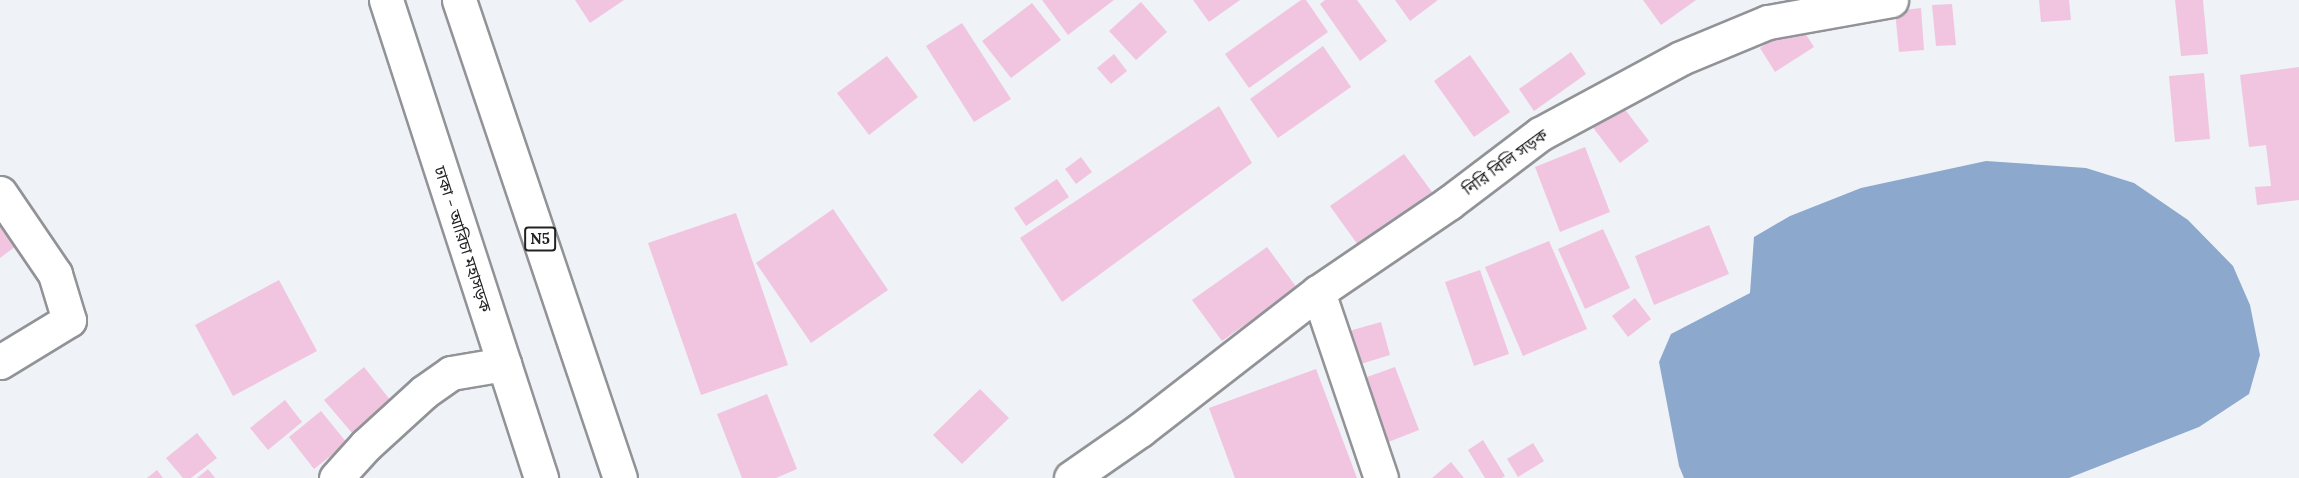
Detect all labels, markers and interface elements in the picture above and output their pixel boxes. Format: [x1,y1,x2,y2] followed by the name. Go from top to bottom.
[1459,125,1551,199] street label: নিরি বিলি সড়ক
[430,163,496,315] street label: ঢাকা - আরিচা মহাসড়ক
[524,227,556,251] road number: N5

